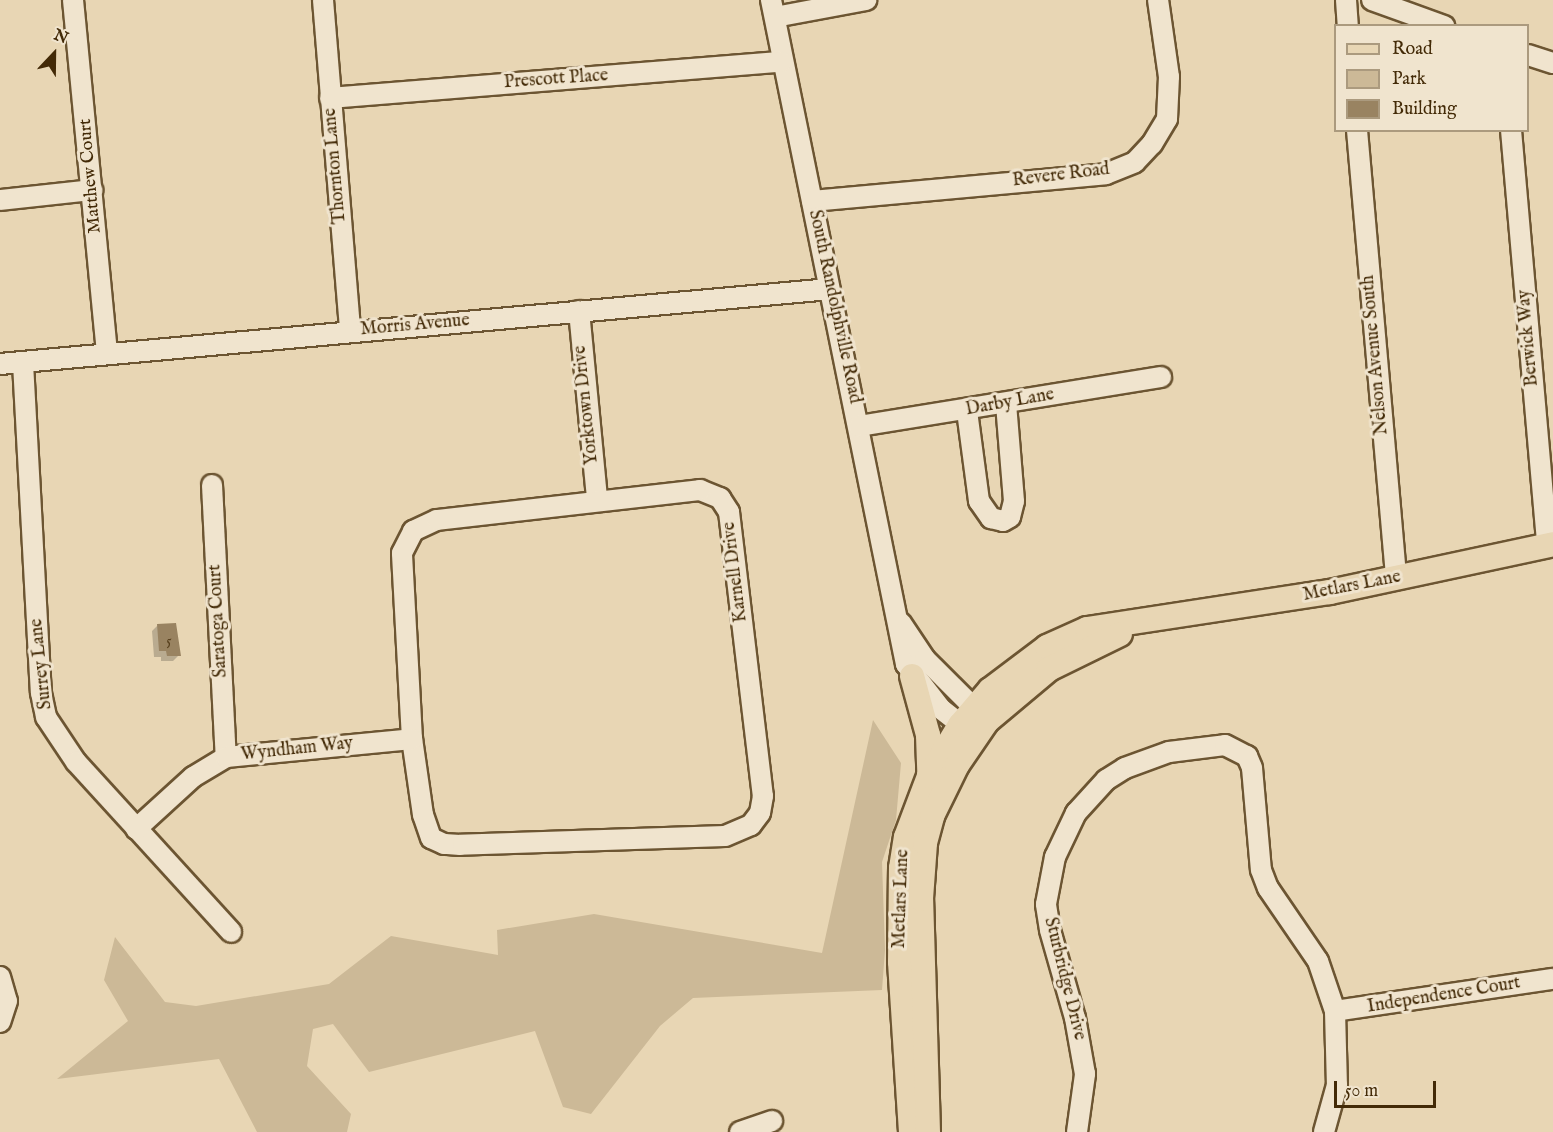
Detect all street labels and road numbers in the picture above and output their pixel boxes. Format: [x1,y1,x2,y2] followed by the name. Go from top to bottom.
[503,66,609,94] street label: Prescott Place
[320,107,352,225] street label: Thornton Lane
[75,118,107,234] street label: Matthew Court
[1011,159,1111,193] street label: Revere Road
[803,208,865,406] street label: South Randolphville Road
[1358,274,1394,436] street label: Nelson Avenue South
[1514,289,1544,387] street label: Berwick Way
[359,310,471,342] street label: Morris Avenue
[570,344,604,466] street label: Yorktown Drive
[964,385,1056,421] street label: Darby Lane
[719,521,753,623] street label: Karnell Drive
[205,564,233,678] street label: Saratoga Court
[1301,567,1403,607] street label: Metlars Lane
[26,617,58,711] street label: Surrey Lane
[240,733,354,767] street label: Wyndham Way
[889,849,915,949] street label: Metlars Lane
[1038,915,1090,1043] street label: Sturbridge Drive
[1366,973,1522,1019] street label: Independence Court

